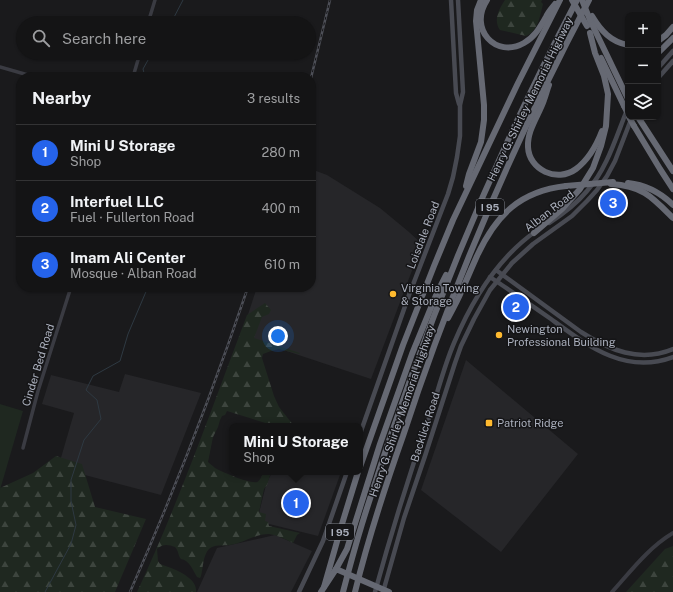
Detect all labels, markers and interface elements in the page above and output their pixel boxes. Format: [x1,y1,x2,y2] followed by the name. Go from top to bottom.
[625,12,661,120] map controls
[625,12,661,48] button: +
[485,15,575,183] street label: Henry G. Shirley Memorial Highway
[16,16,316,60] search box
[30,27,52,49] icon: search
[62,30,146,47] text: Search here
[625,48,661,84] button: −
[625,84,661,120] button: layers
[32,88,91,108] text: Nearby
[247,91,300,106] text: 3 results
[70,137,176,154] text: Mini U Storage
[42,145,48,160] text: 1
[262,145,300,160] text: 280 m
[70,154,101,169] text: Shop
[522,188,576,234] street label: Alban Road
[600,188,626,218] pin: 3
[70,193,164,210] text: Interfuel LLC
[476,199,504,215] road number: I 95
[405,200,441,270] street label: Loisdale Road
[41,201,49,216] text: 2
[262,201,300,216] text: 400 m
[70,210,194,225] text: Fuel · Fullerton Road
[70,249,185,266] text: Imam Ali Center
[41,257,49,272] text: 3
[264,257,300,272] text: 610 m
[70,266,197,281] text: Mosque · Alban Road
[401,282,479,307] place label: Virginia Towing & Storage
[388,289,398,299] marker: Virginia Towing & Storage
[503,292,529,322] pin: 2
[20,322,56,408] street label: Cinder Bed Road
[507,323,616,348] place label: Newington Professional Building
[367,324,437,498] street label: Henry G. Shirley Memorial Highway
[268,326,288,346] your location
[494,330,504,340] marker: Newington Professional Building
[408,391,442,463] street label: Backlick Road
[497,417,564,429] place label: Patriot Ridge
[484,418,494,428] marker: Patriot Ridge
[229,423,363,475] popup
[243,433,349,450] text: Mini U Storage
[243,450,275,465] text: Shop
[283,488,309,518] pin: 1
[326,524,354,540] road number: I 95

